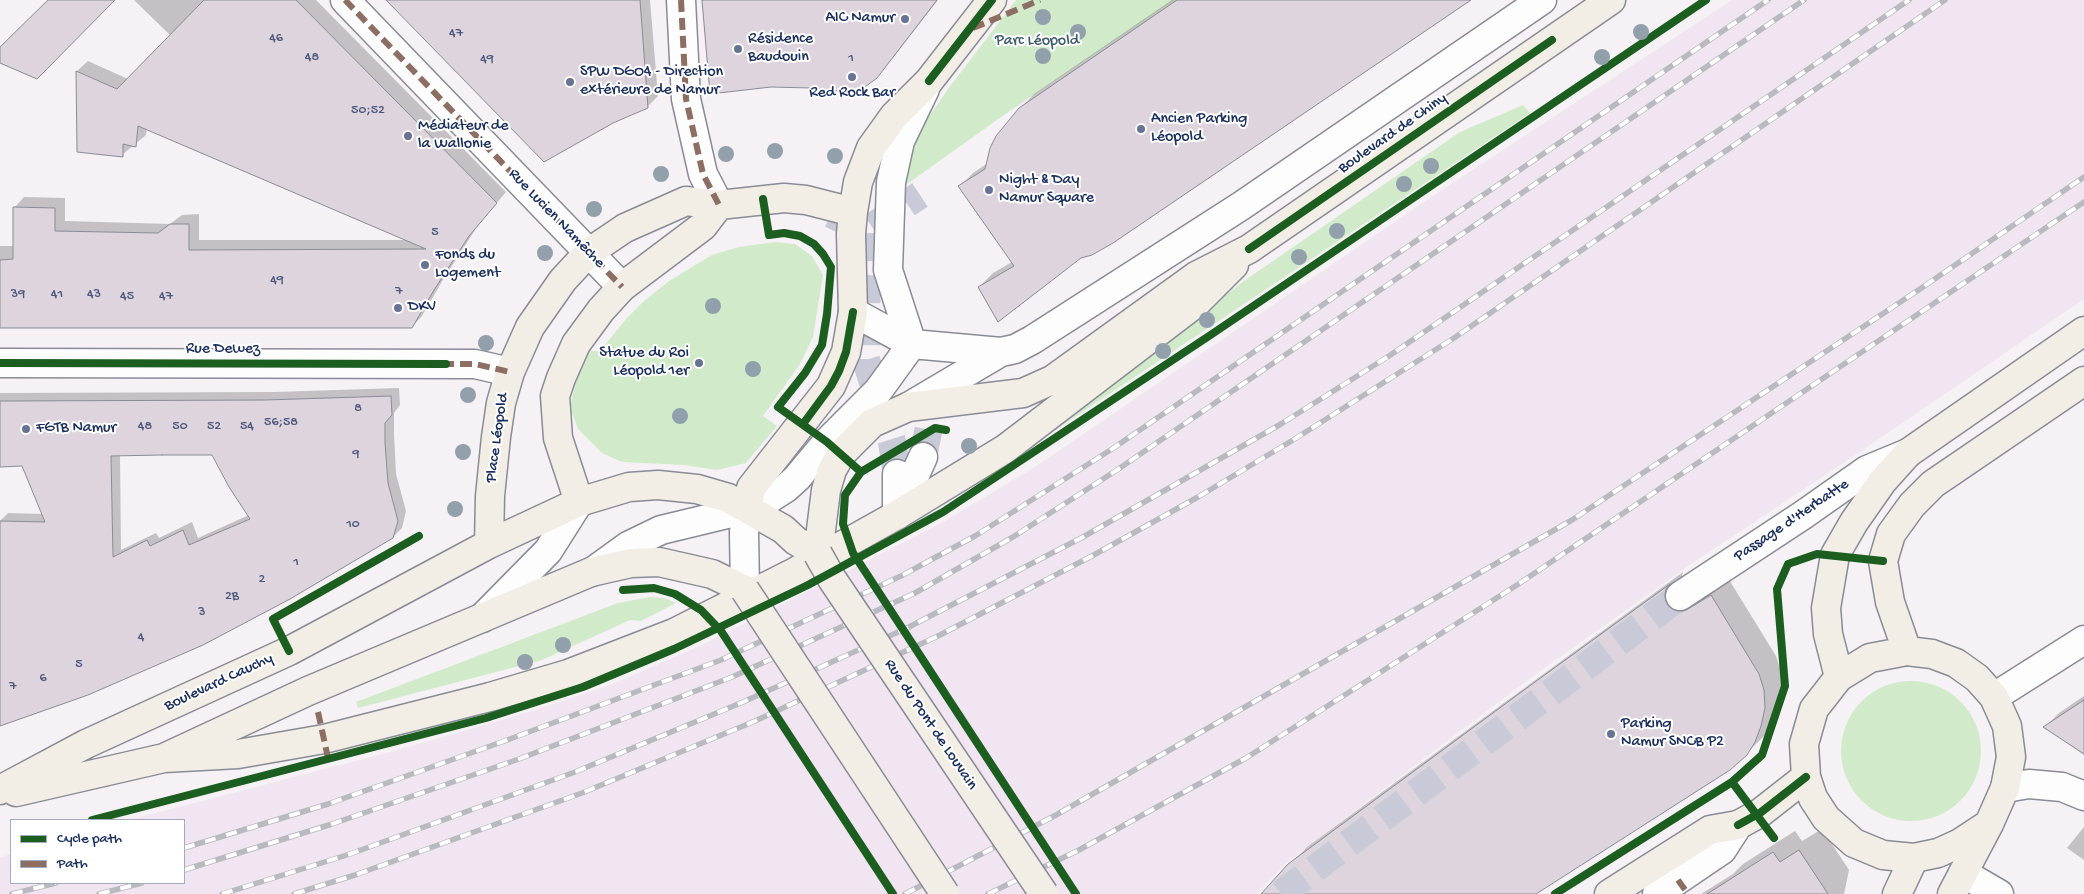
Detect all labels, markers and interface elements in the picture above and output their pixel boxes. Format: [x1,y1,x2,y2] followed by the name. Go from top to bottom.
[825,9,895,29] place label: AIC Namur
[899,13,911,25] marker: AIC Namur
[449,26,463,42] house number: 47
[748,30,813,68] place label: Résidence Baudouin
[269,31,283,47] house number: 46
[995,32,1079,52] park label: Parc Léopold
[732,43,744,55] marker: Résidence Baudouin
[305,50,319,66] house number: 48
[848,51,854,67] house number: 1
[480,52,494,68] house number: 49
[580,63,723,101] place label: SPW DGO4 - Direction extérieure de Namur
[846,71,858,83] marker: Red Rock Bar
[564,76,576,88] marker: SPW DGO4 - Direction extérieure de Namur
[809,84,895,104] place label: Red Rock Bar
[1335,89,1451,179] street label: Boulevard de Chiny
[351,103,385,119] house number: 50;52
[1151,110,1247,148] place label: Ancien Parking Léopold
[418,117,508,155] place label: Médiateur de la Wallonie
[1135,123,1147,135] marker: Ancien Parking Léopold
[402,130,414,142] marker: Médiateur de la Wallonie
[504,165,608,273] street label: Rue Lucien Namêche
[999,171,1094,209] place label: Night & Day Namur Square
[983,184,995,196] marker: Night & Day Namur Square
[431,225,439,241] house number: 5
[435,246,500,284] place label: Fonds du Logement
[419,259,431,271] marker: Fonds du Logement
[270,273,284,289] house number: 49
[395,284,403,300] house number: 7
[11,287,25,303] house number: 39
[51,287,63,303] house number: 41
[87,287,101,303] house number: 43
[120,289,134,305] house number: 45
[159,289,173,305] house number: 47
[408,298,436,318] place label: DKV
[392,302,404,314] marker: DKV
[186,340,260,360] street label: Rue Dewez
[599,344,689,382] place label: Statue du Roi Léopold 1er
[693,357,705,369] marker: Statue du Roi Léopold 1er
[482,392,514,484] street label: Place Léopold
[354,401,362,417] house number: 8
[264,415,298,431] house number: 56;58
[36,419,116,439] place label: FGTB Namur
[138,419,152,435] house number: 48
[172,419,188,435] house number: 50
[207,419,221,435] house number: 52
[240,419,254,435] house number: 54
[20,423,32,435] marker: FGTB Namur
[352,447,360,463] house number: 9
[1731,475,1853,567] street label: Passage d'Herbatte
[346,517,360,533] house number: 10
[293,555,299,571] house number: 1
[259,572,265,588] house number: 2
[225,589,239,605] house number: 2B
[198,605,206,621] house number: 3
[138,630,144,646] house number: 4
[162,649,276,717] street label: Boulevard Cauchy
[879,656,981,794] street label: Rue du Pont de Louvain
[75,657,83,673] house number: 5
[39,671,47,687] house number: 6
[9,679,17,695] house number: 7
[1621,715,1724,753] place label: Parking Namur SNCB P2
[1605,728,1617,740] marker: Parking Namur SNCB P2
[10,819,185,884] legend
[57,830,122,848] text: Cycle path
[57,855,88,873] text: Path

